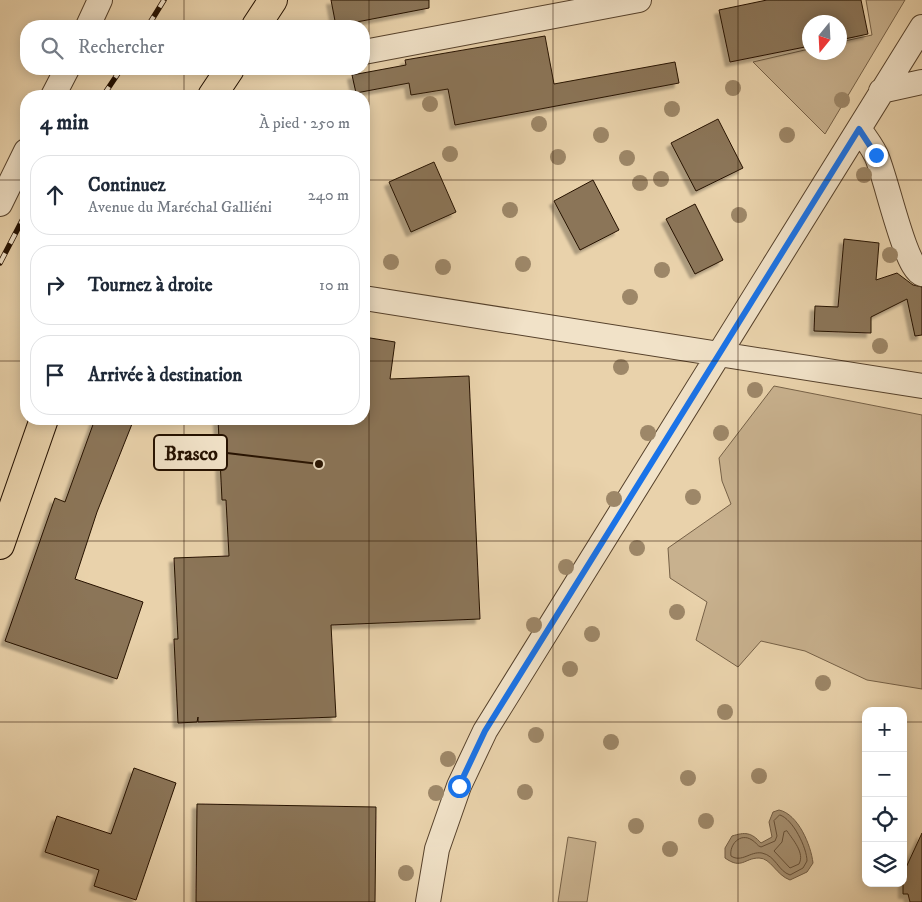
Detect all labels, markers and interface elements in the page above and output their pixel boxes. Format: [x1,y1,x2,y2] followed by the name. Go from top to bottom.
[802,15,847,60] north arrow
[20,20,370,75] search box
[38,34,66,62] icon: search
[78,36,164,59] text: Rechercher
[40,110,89,136] text: 4 min
[259,113,350,133] text: À pied · 250 m
[865,144,888,167] route end
[88,174,166,197] text: Continuez
[41,181,69,209] icon: ahead
[308,185,349,205] text: 240 m
[88,197,272,217] text: Avenue du Maréchal Galliéni
[41,271,69,299] icon: right
[88,274,213,297] text: Tournez à droite
[319,275,349,295] text: 10 m
[41,361,69,389] icon: arrive
[88,364,242,387] text: Arrivée à destination
[154,435,227,470] callout: Brasco
[164,442,218,467] text: Brasco
[862,707,907,887] map controls
[862,707,907,752] button: +
[862,752,907,797] button: −
[448,775,471,798] route start
[862,797,907,842] button: locate
[862,842,907,887] button: layers

